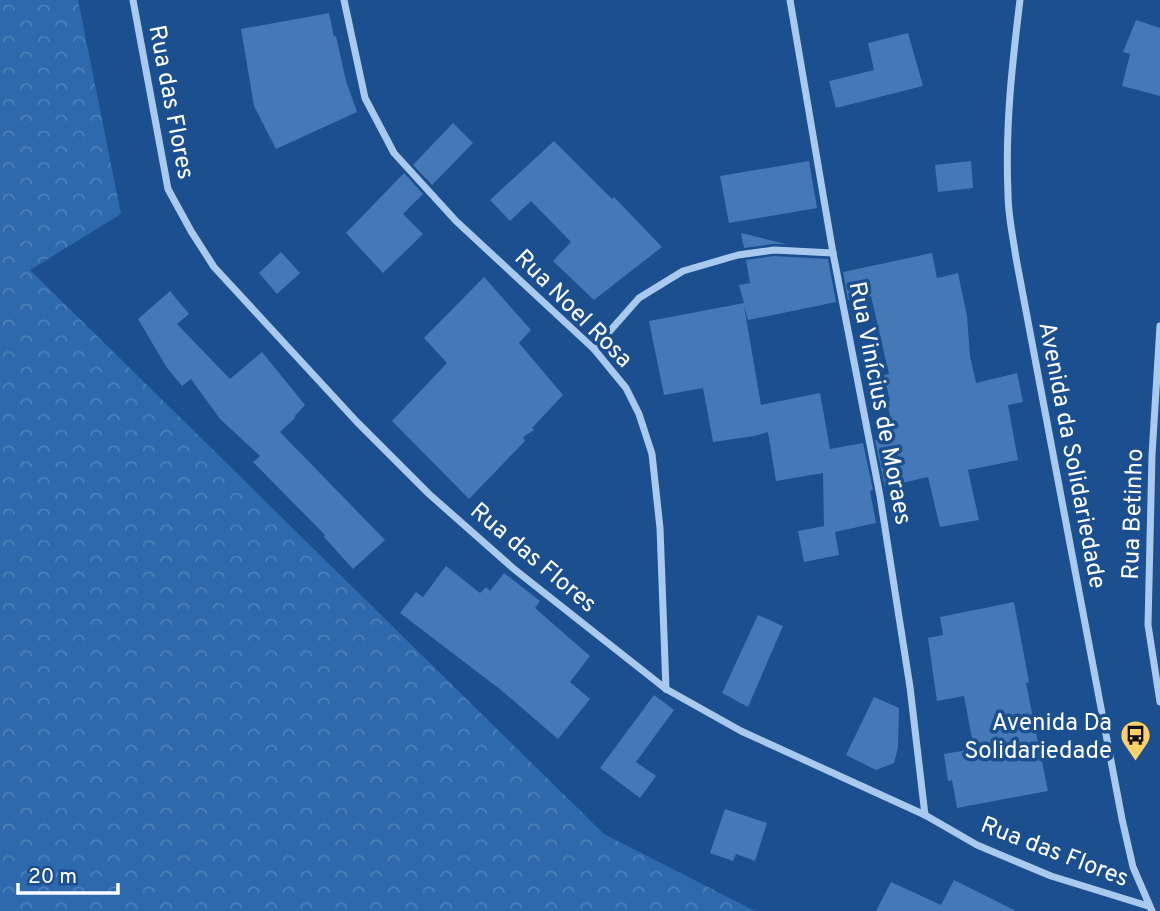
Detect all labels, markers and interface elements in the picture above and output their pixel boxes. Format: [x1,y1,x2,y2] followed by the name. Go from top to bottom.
[140,23,200,182] street label: Rua das Flores
[507,244,638,375] street label: Rua Noel Rosa
[841,279,917,527] street label: Rua Vinícius de Moraes
[1030,319,1112,591] street label: Avenida da Solidariedade
[1117,448,1151,580] street label: Rua Betinho
[463,497,602,620] street label: Rua das Flores
[964,709,1112,767] place label: Avenida Da Solidariedade
[1118,719,1152,763] bus stop icon: Avenida Da Solidariedade
[976,811,1133,895] street label: Rua das Flores
[18,852,117,896] scale bar
[28,864,77,891] text: 20 m

